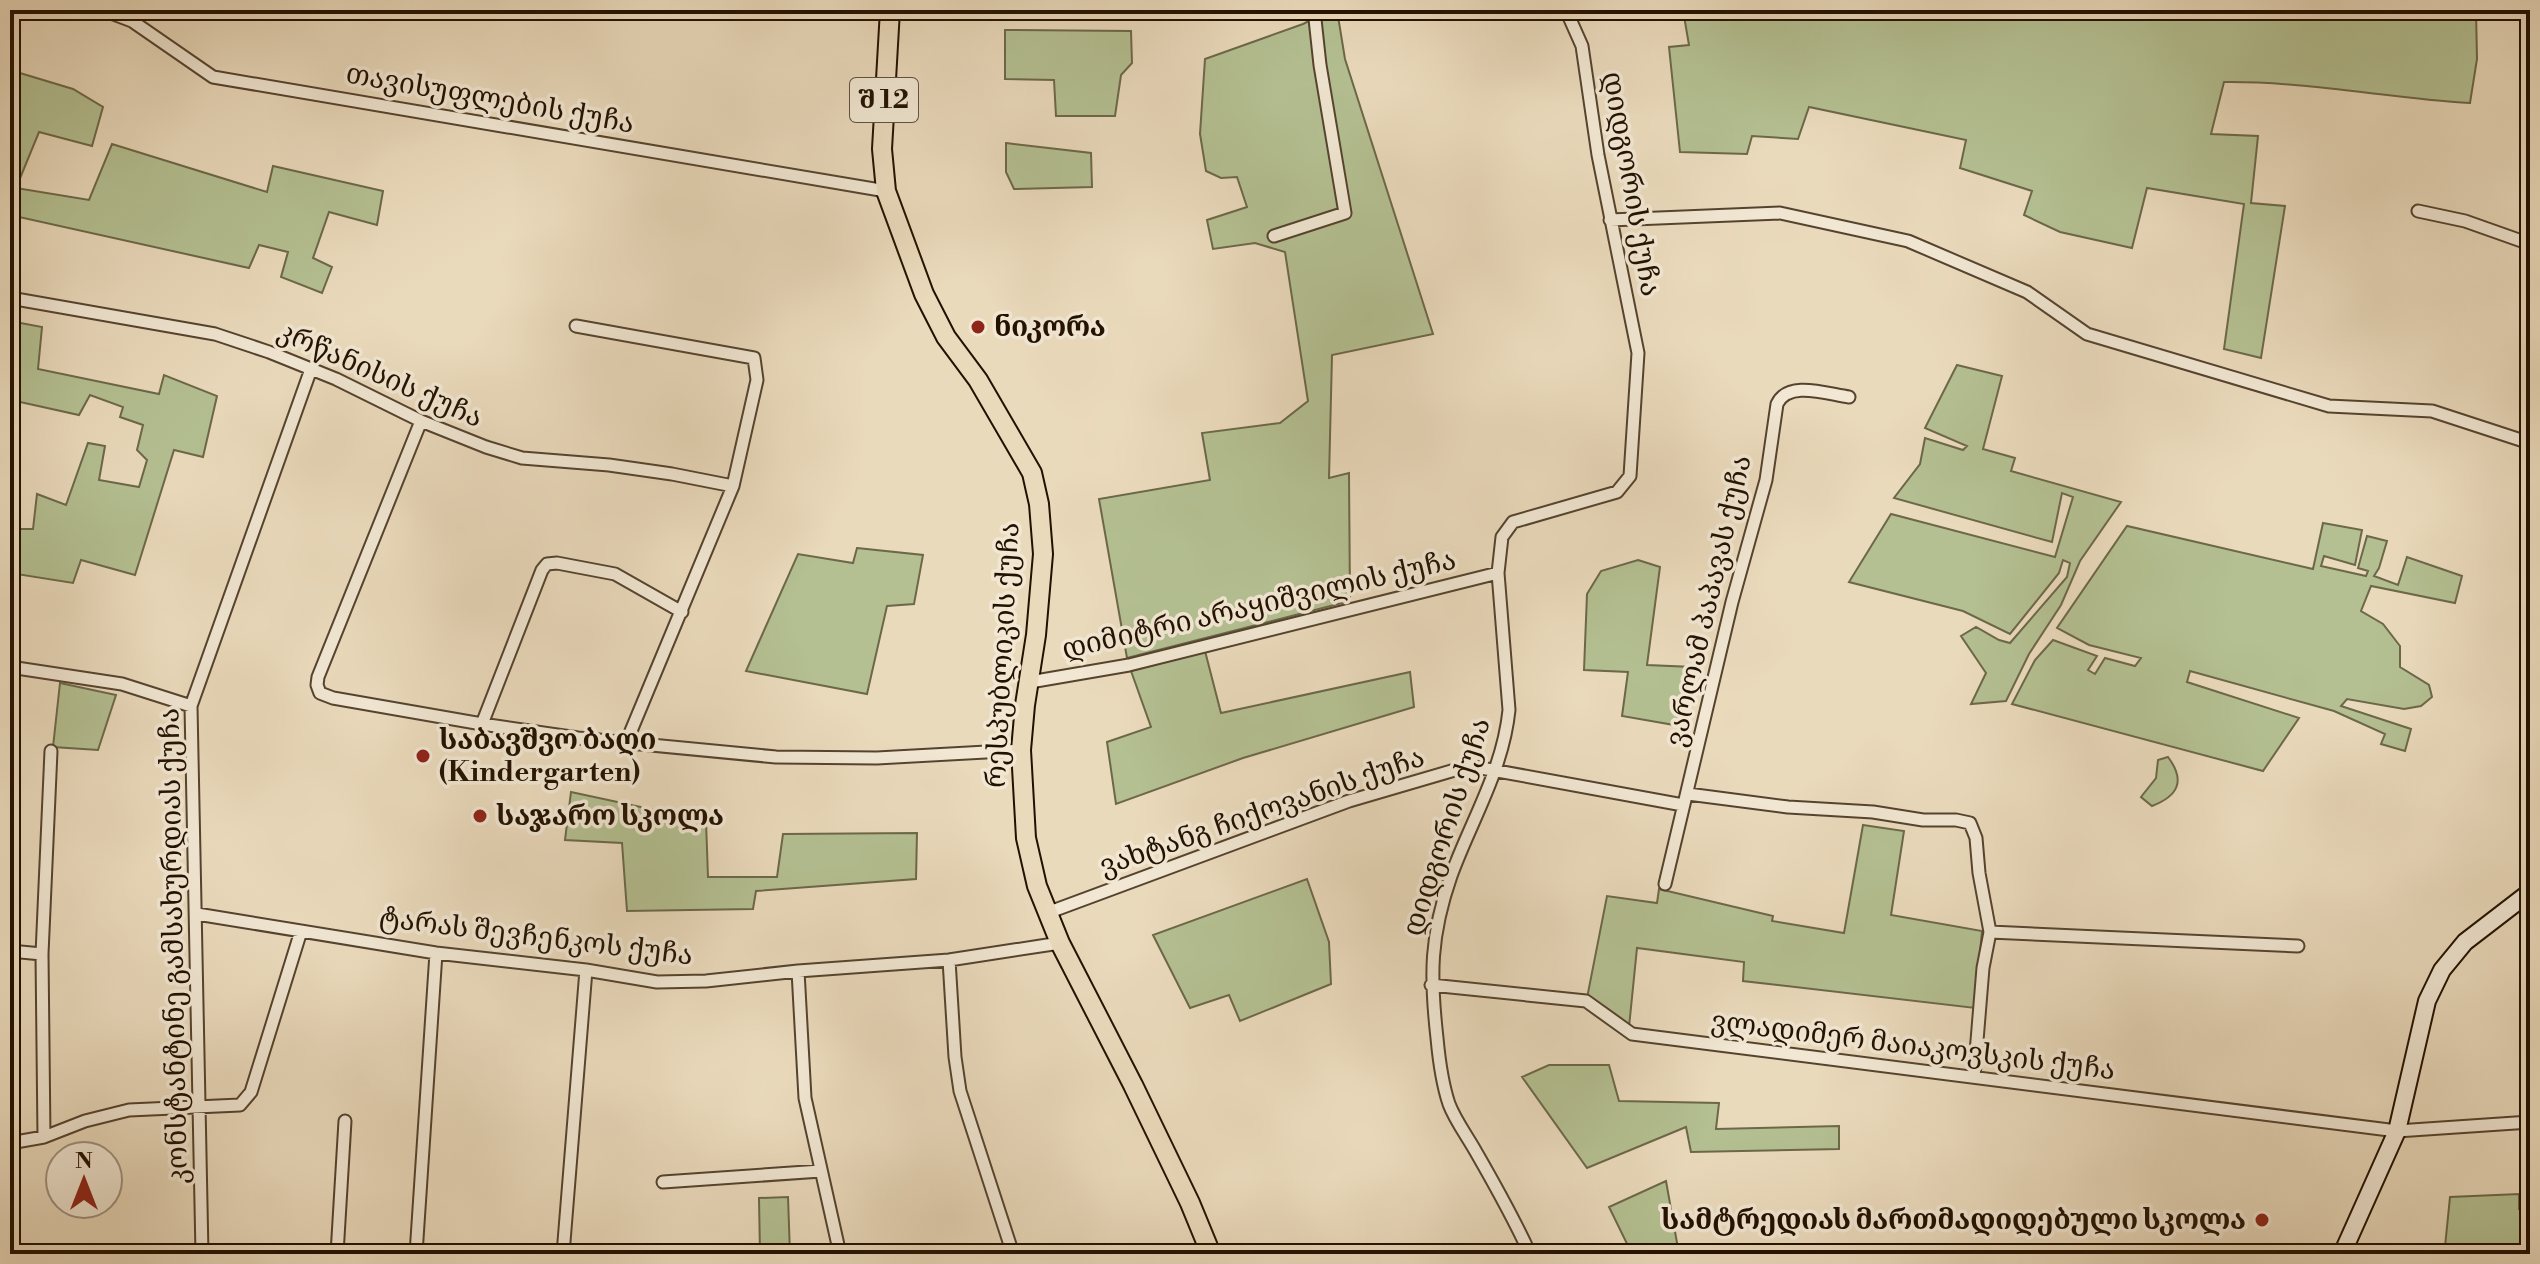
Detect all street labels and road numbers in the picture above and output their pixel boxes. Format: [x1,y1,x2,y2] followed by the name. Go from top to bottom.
[343,56,637,142] street label: თავისუფლების ქუჩა
[1594,69,1668,299] street label: დიდგორის ქუჩა
[850,78,918,122] road number: შ 12
[272,314,488,436] street label: კრწანისის ქუჩა
[1658,452,1760,750] street label: ვარლამ პაპავას ქუჩა
[979,521,1027,789] street label: რესპუბლიკის ქუჩა
[1059,543,1459,667] street label: დიმიტრი არაყიშვილის ქუჩა
[152,708,196,1184] street label: კონსტანტინე გამსახურდიას ქუჩა
[1395,713,1499,941] street label: დიდგორის ქუჩა
[1095,740,1429,884] street label: ვახტანგ ჩიქოვანის ქუჩა
[377,900,695,974] street label: ტარას შევჩენკოს ქუჩა
[1709,1004,2117,1088] street label: ვლადიმერ მაიაკოვსკის ქუჩა

